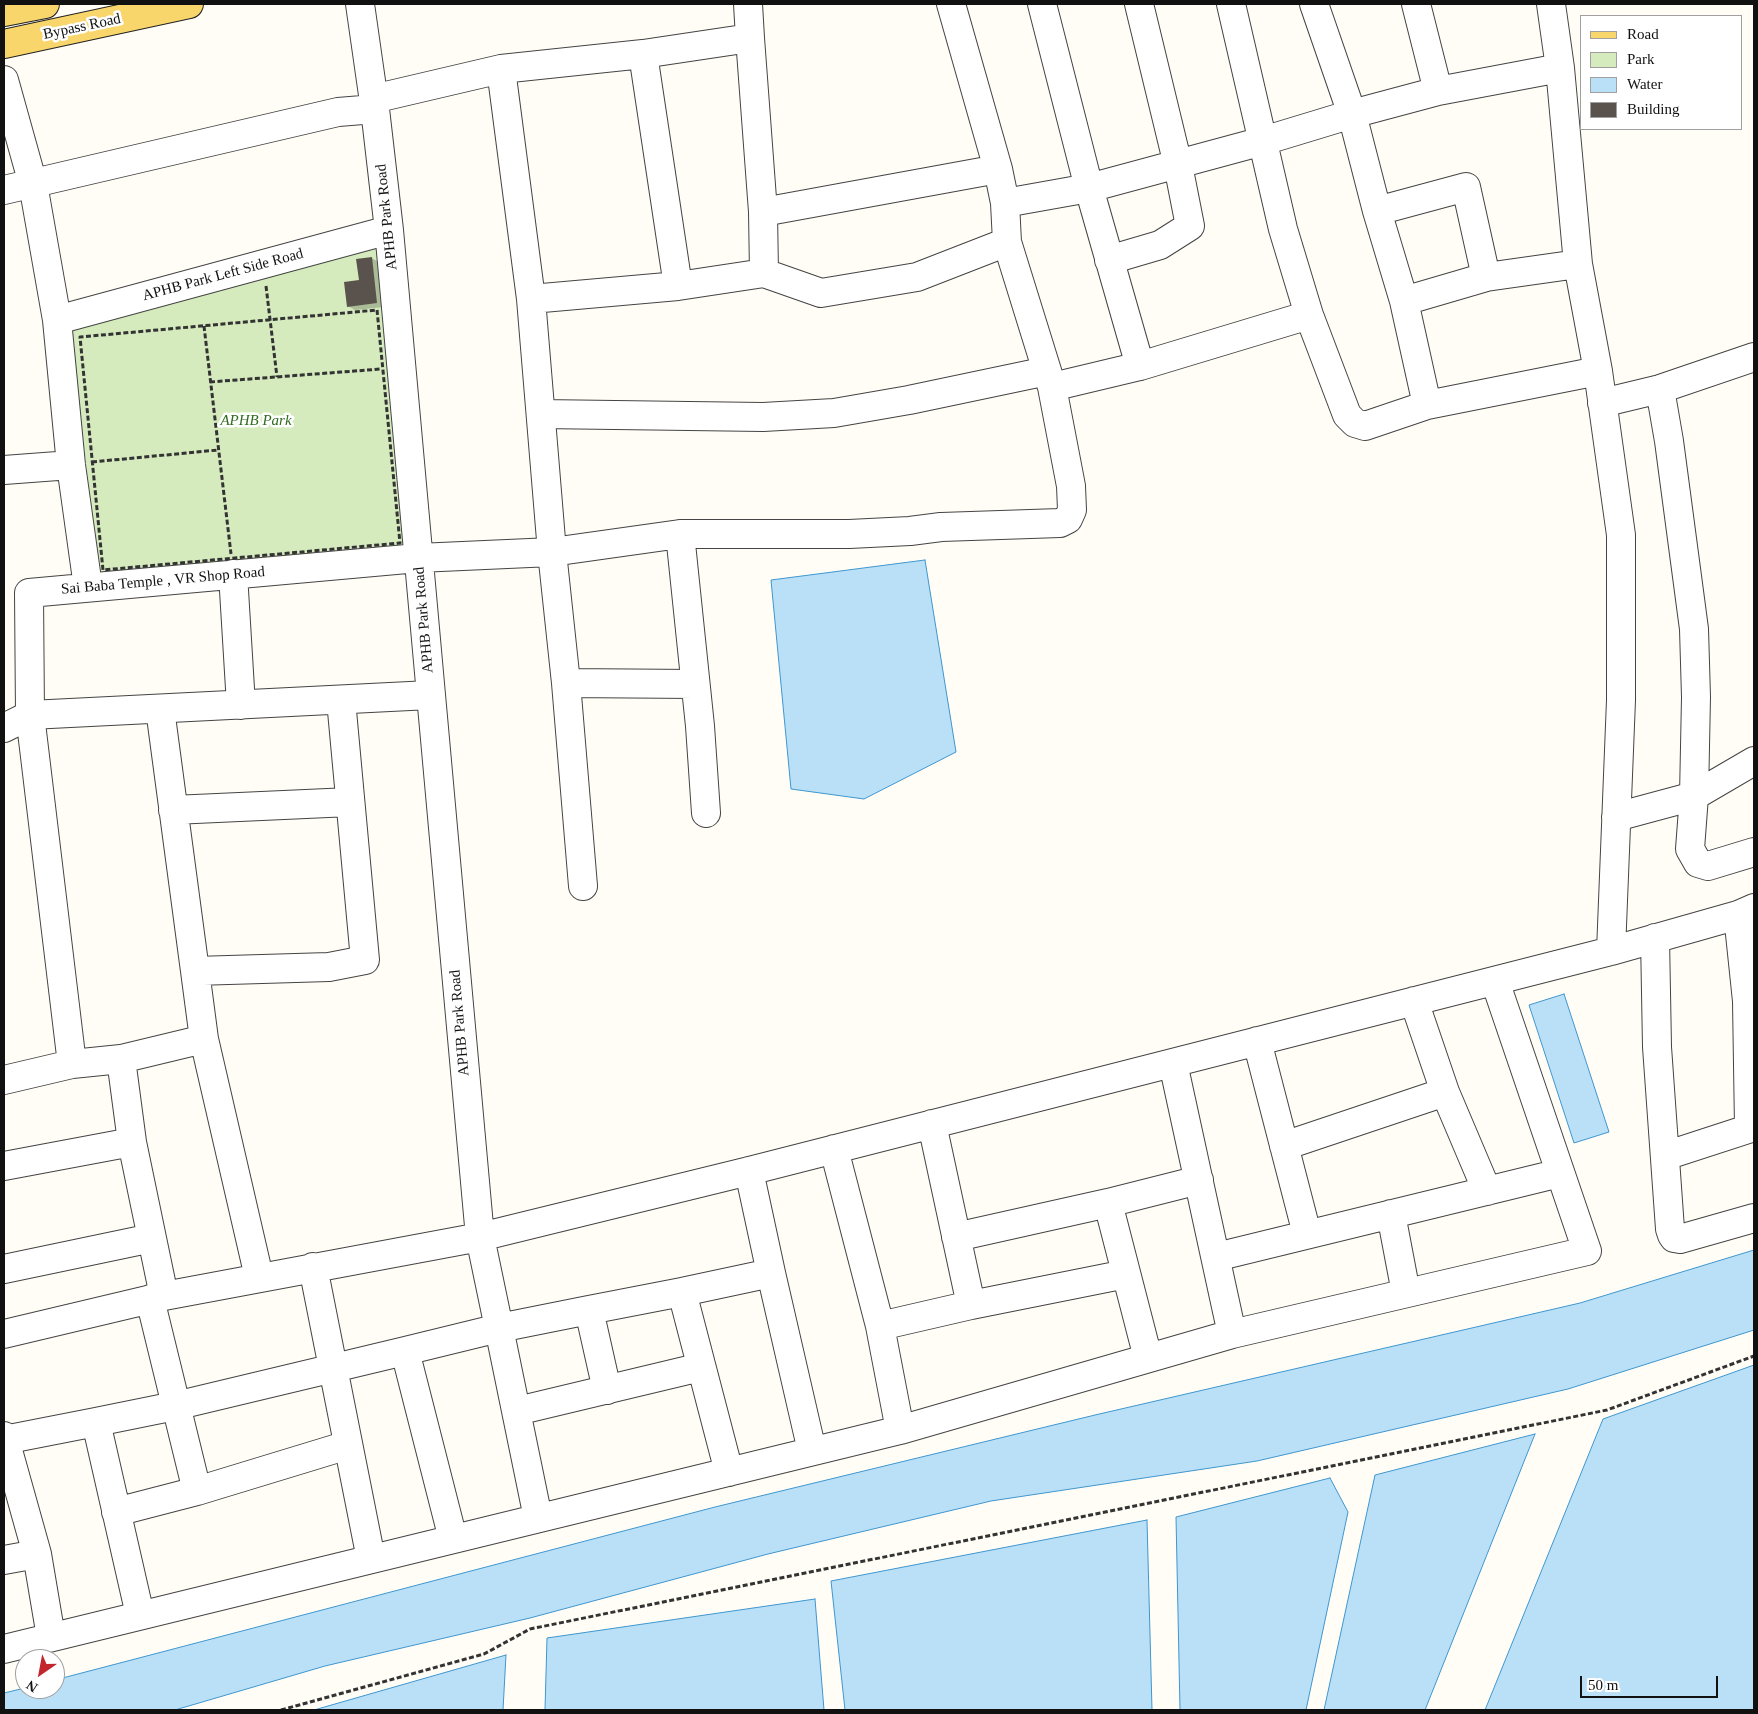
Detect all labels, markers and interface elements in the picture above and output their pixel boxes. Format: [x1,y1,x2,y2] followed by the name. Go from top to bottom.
[42,10,122,44] street label: Bypass Road
[1580,15,1743,130] legend
[1627,26,1659,42] text: Road
[1627,51,1655,67] text: Park
[1627,76,1662,92] text: Water
[1627,101,1680,117] text: Building
[372,163,402,271] street label: APHB Park Road
[141,245,305,305] street label: APHB Park Left Side Road
[220,412,292,430] park label: APHB Park
[60,563,266,599] street label: Sai Baba Temple , VR Shop Road
[410,566,438,674] street label: APHB Park Road
[446,969,474,1077] street label: APHB Park Road
[15,1649,65,1699] north arrow
[1583,1666,1720,1698] scale bar
[24,1677,40,1695] text: N
[1588,1677,1618,1693] text: 50 m

